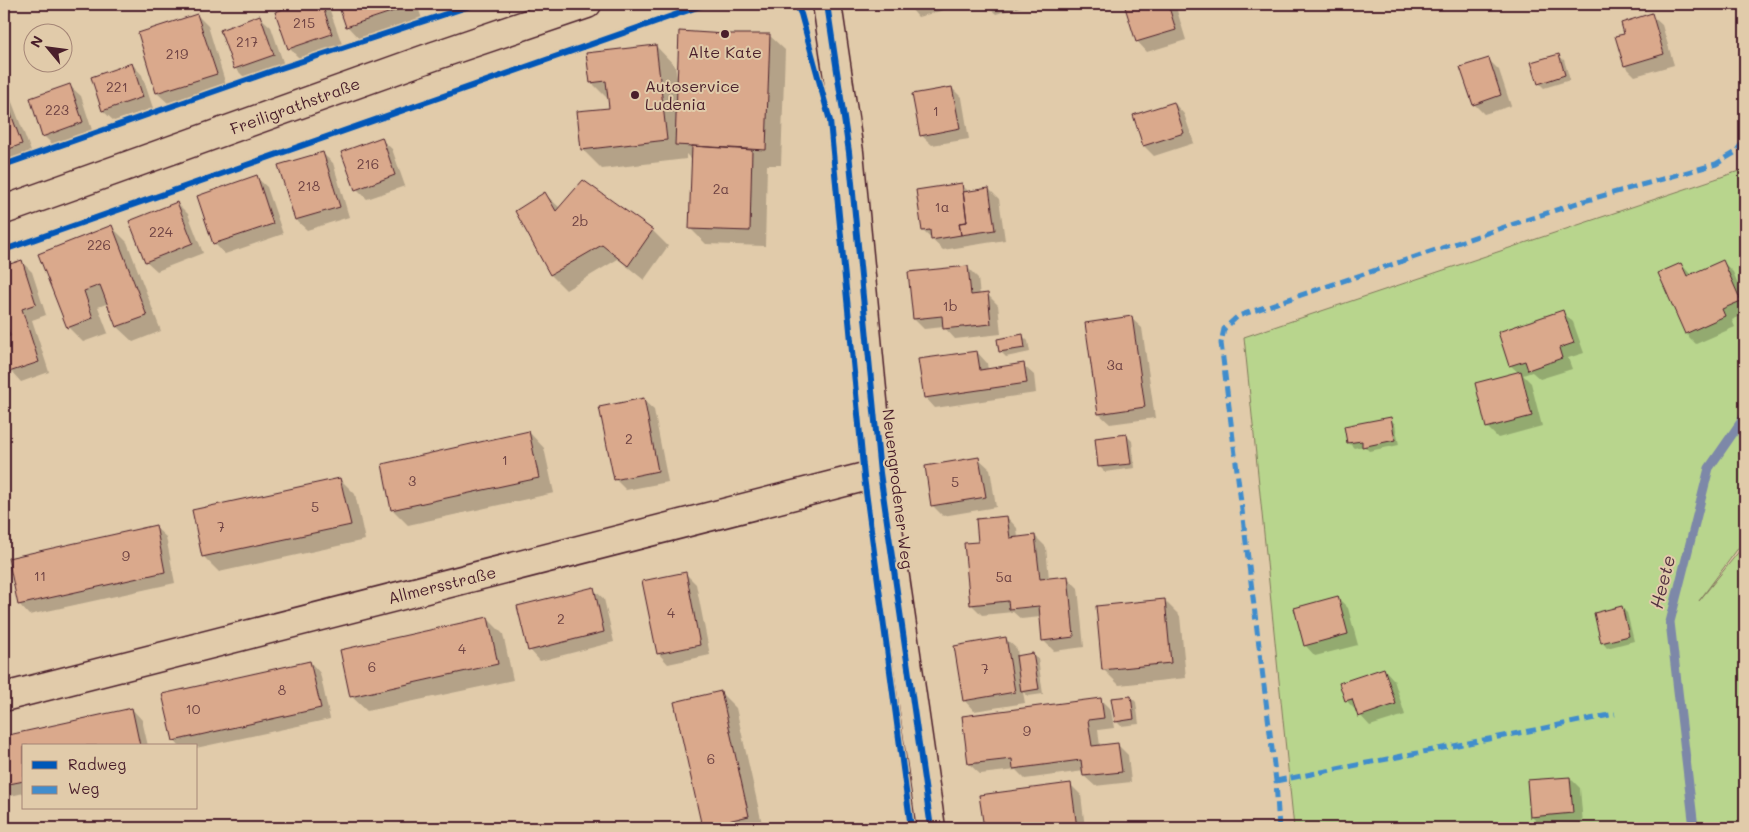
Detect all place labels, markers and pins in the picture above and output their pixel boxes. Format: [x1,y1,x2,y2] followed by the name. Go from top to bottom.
[719,28,731,40] marker: Alte Kate
[688,41,762,62] place label: Alte Kate
[645,75,740,114] place label: Autoservice Ludenia
[629,89,641,101] marker: Autoservice Ludenia

